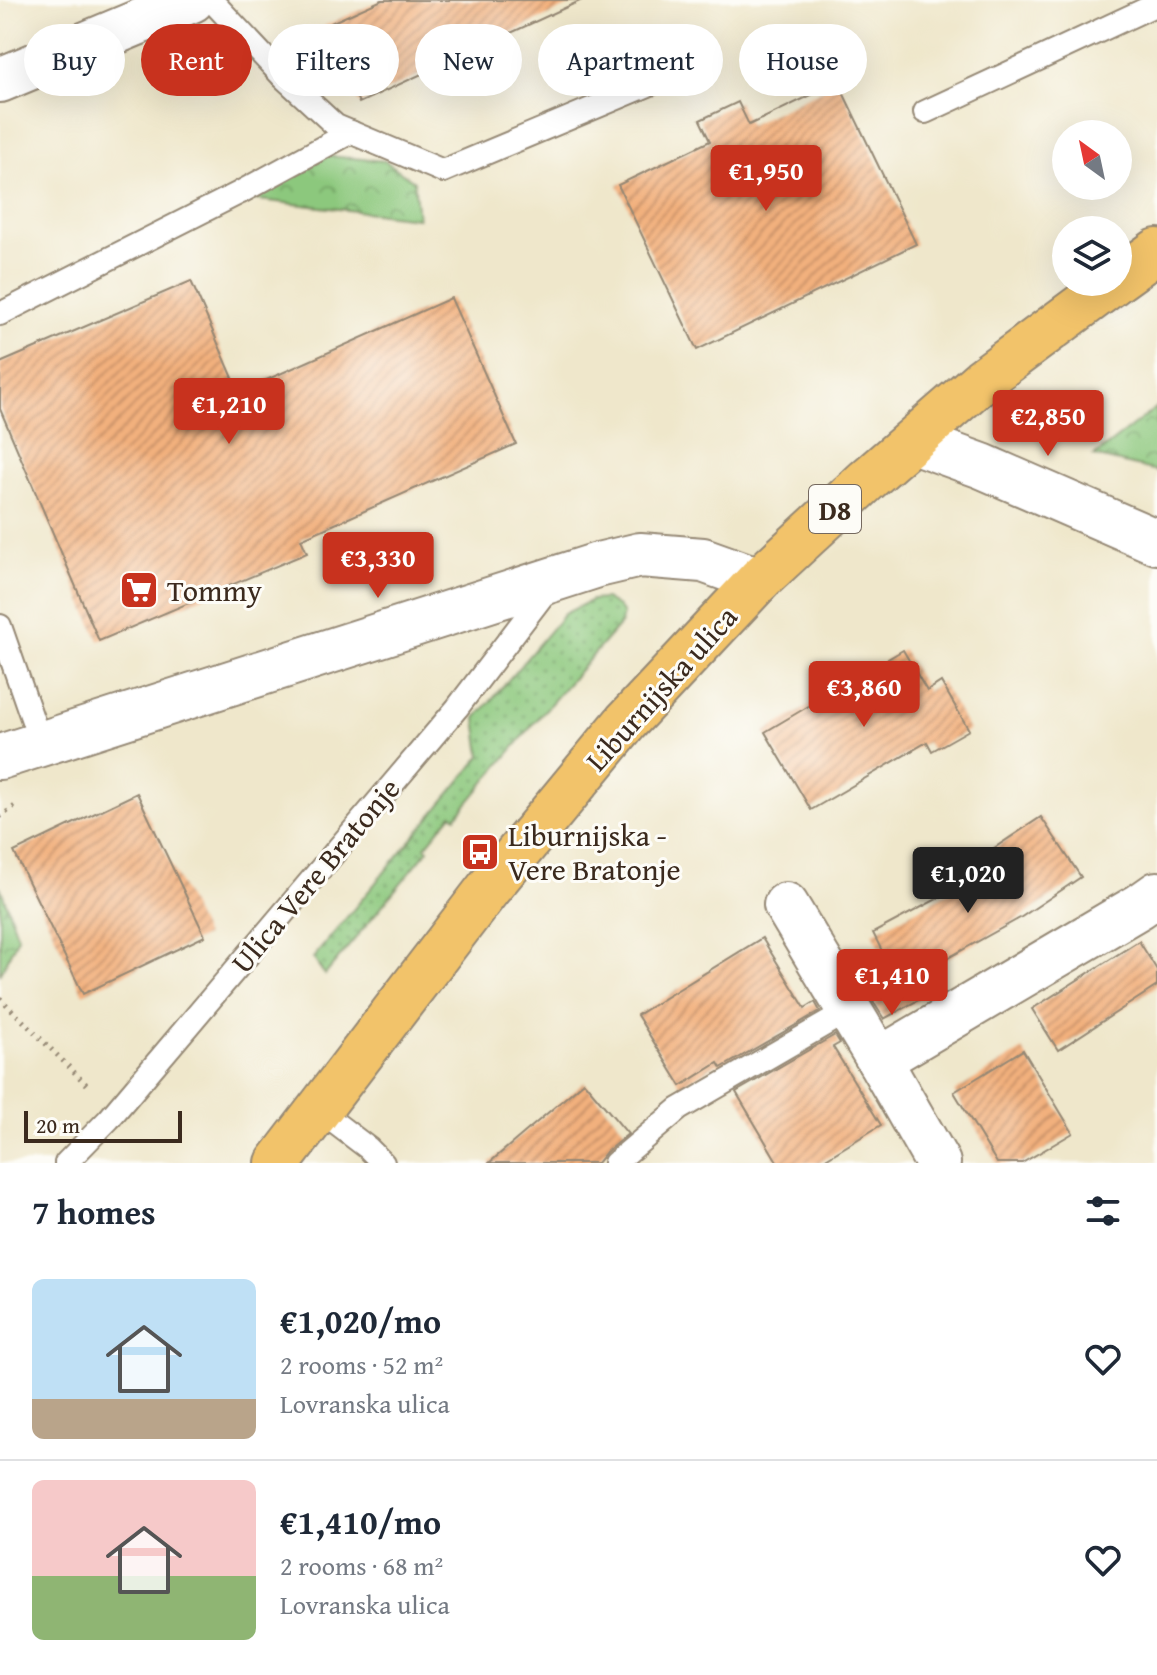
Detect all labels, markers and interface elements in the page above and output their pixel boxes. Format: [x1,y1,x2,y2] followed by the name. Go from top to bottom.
[24,24,125,96] chip: Buy
[141,24,252,96] chip: Rent
[268,24,399,96] chip: Filters
[415,24,522,96] chip: New
[538,24,723,96] chip: Apartment
[739,24,867,96] chip: House
[1052,120,1132,200] north arrow
[1052,120,1132,296] map controls
[701,145,831,213] pin: €1,950
[729,151,803,190] text: €1,950
[1052,216,1132,296] button: layers
[164,378,294,446] pin: €1,210
[192,384,266,423] text: €1,210
[983,390,1113,458] pin: €2,850
[1011,396,1085,435] text: €2,850
[809,485,861,533] road number: D8
[313,532,443,600] pin: €3,330
[341,538,415,577] text: €3,330
[167,568,262,612] place label: Tommy
[118,569,160,611] supermarket icon: Tommy
[575,596,747,780] street label: Liburnijska ulica
[799,661,929,729] pin: €3,860
[827,667,901,706] text: €3,860
[220,768,410,982] street label: Ulica Vere Bratonje
[508,813,681,891] place label: Liburnijska - Vere Bratonje
[459,831,501,873] bus stop icon: Liburnijska - Vere Bratonje
[903,847,1033,915] pin: €1,020
[931,853,1005,892] text: €1,020
[827,949,957,1017] pin: €1,410
[855,955,929,994] text: €1,410
[24,1107,182,1143] scale bar
[36,1109,80,1141] text: 20 m
[32,1187,156,1236] text: 7 homes
[1081,1189,1125,1233] icon: filters
[280,1296,441,1345] text: €1,020/mo
[96,1311,192,1407] icon: home
[1081,1337,1125,1381] icon: heart
[280,1345,443,1384] text: 2 rooms · 52 m²
[280,1384,450,1423] text: Lovranska ulica
[280,1497,441,1546] text: €1,410/mo
[96,1512,192,1608] icon: home
[1081,1538,1125,1582] icon: heart
[280,1546,443,1585] text: 2 rooms · 68 m²
[280,1585,450,1624] text: Lovranska ulica

